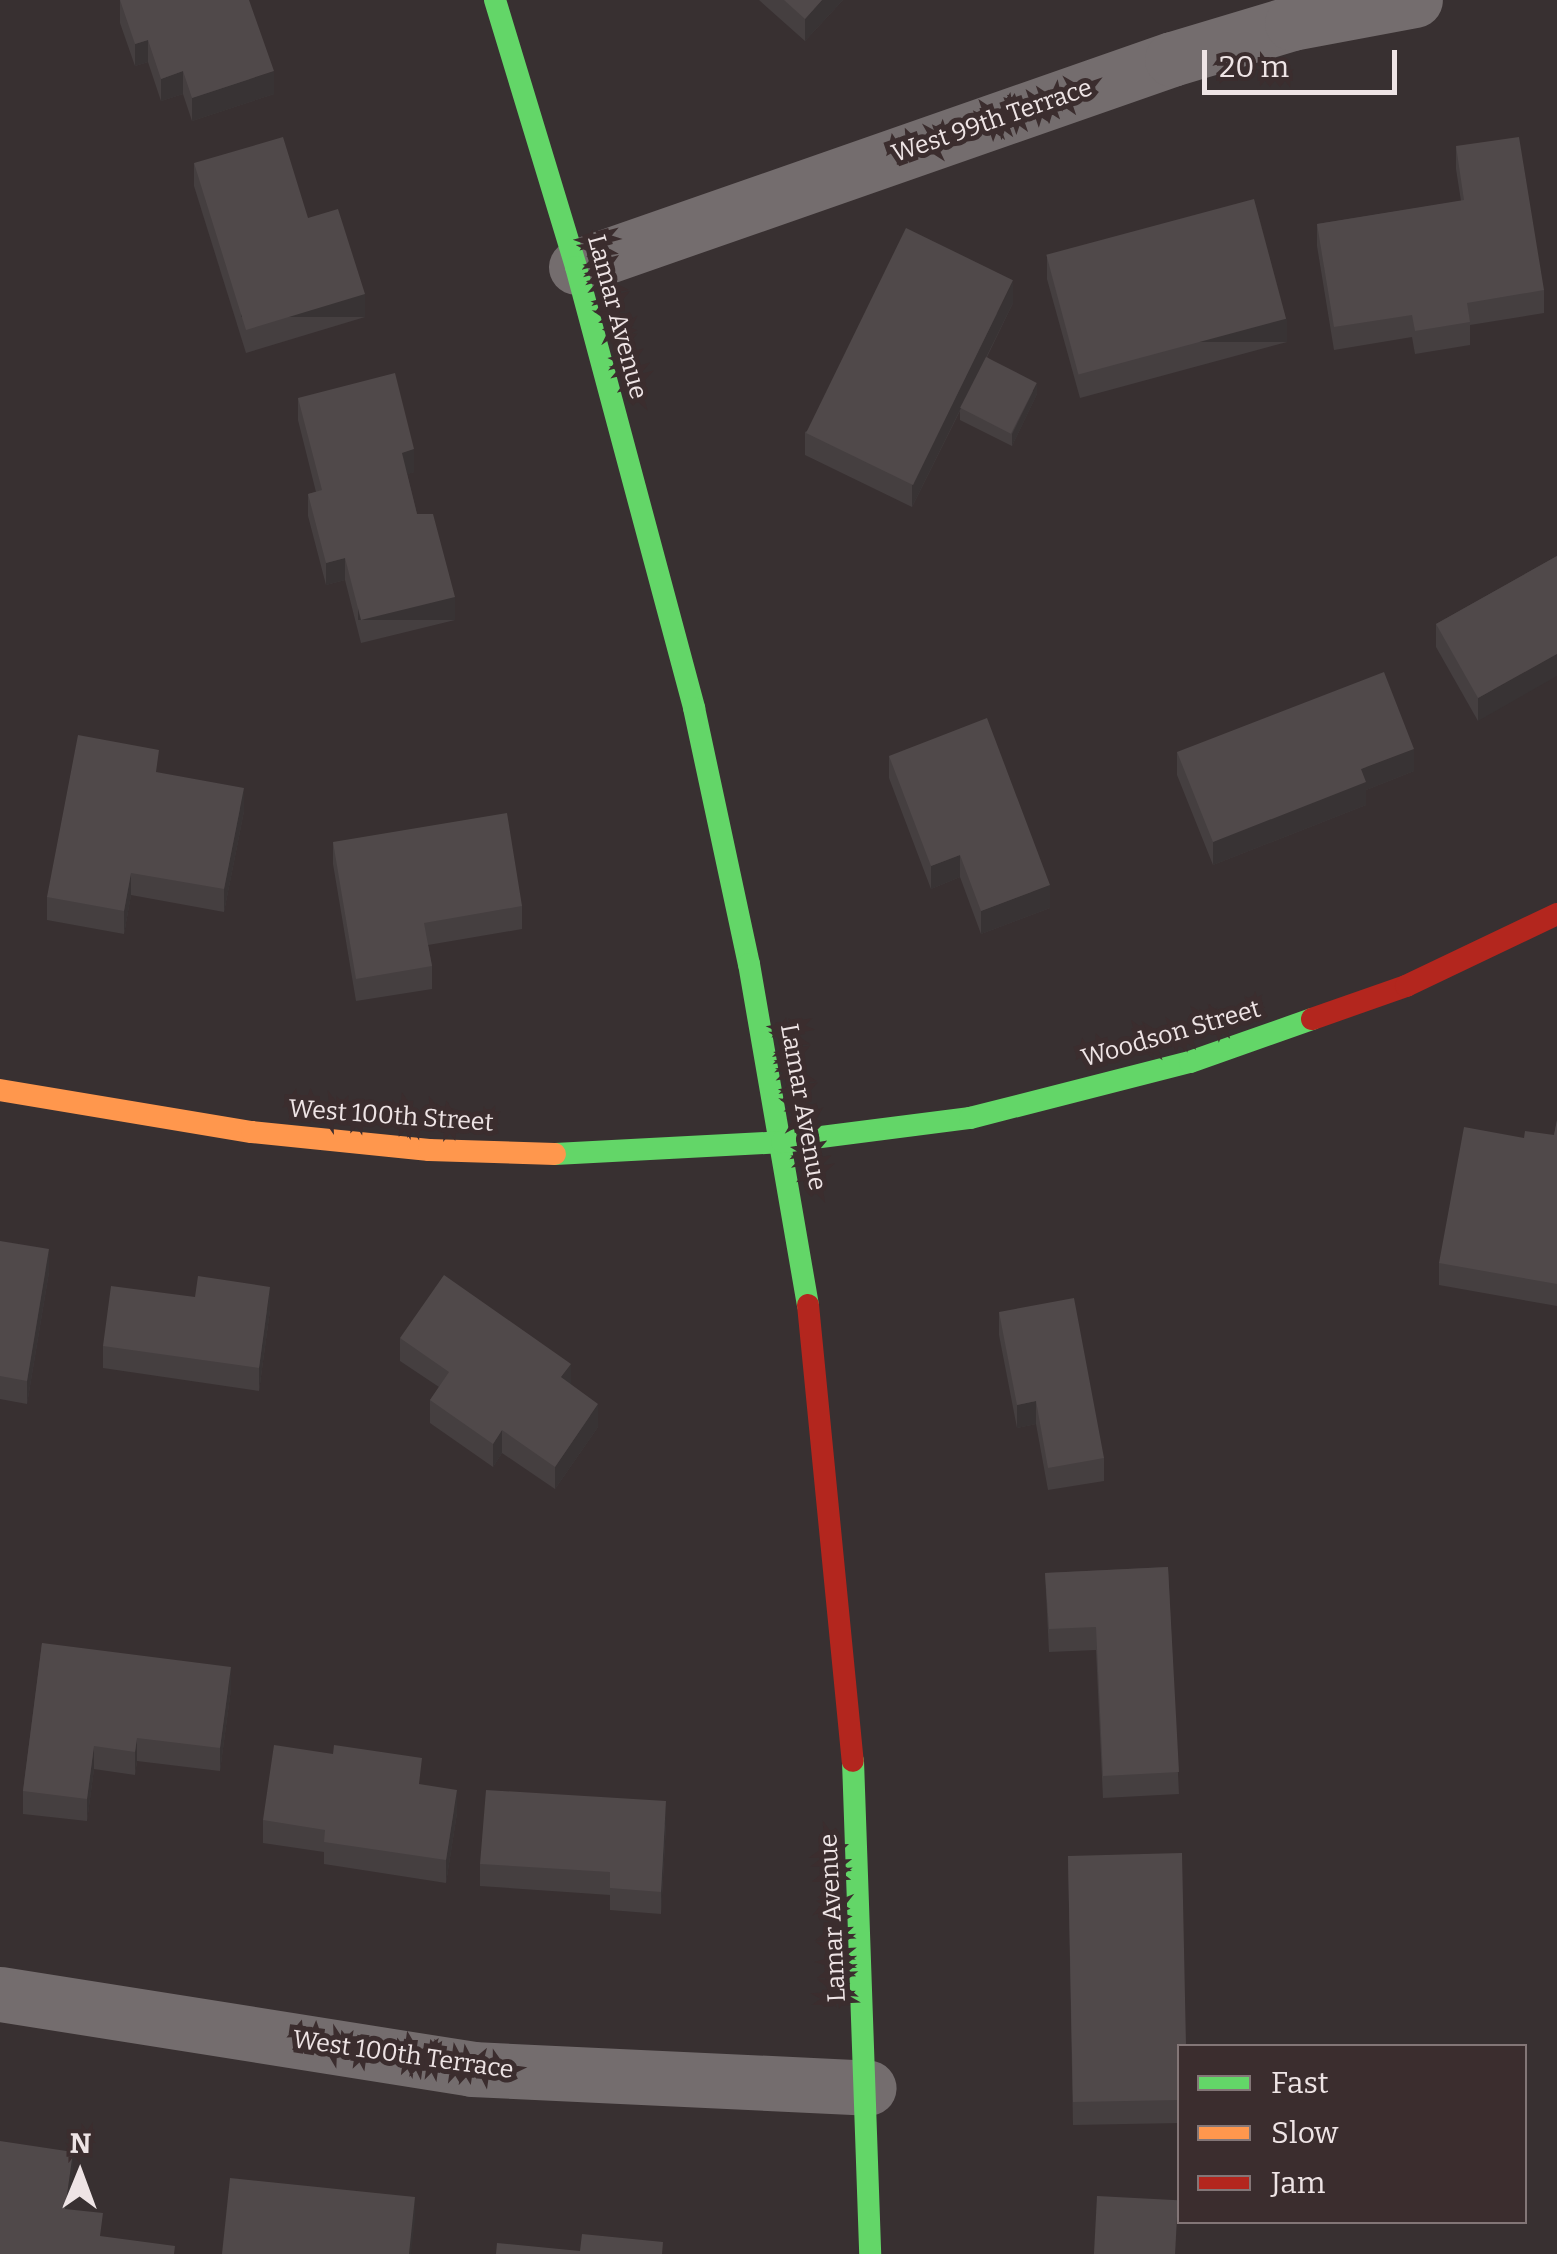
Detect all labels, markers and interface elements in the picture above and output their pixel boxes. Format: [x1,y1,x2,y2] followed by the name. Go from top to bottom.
[1207,30,1402,92] scale bar
[1219,49,1289,85] text: 20 m
[888,73,1096,169] street label: West 99th Terrace
[581,232,653,402] street label: Lamar Avenue
[1078,994,1264,1074] street label: Woodson Street
[774,1021,832,1193] street label: Lamar Avenue
[287,1094,495,1138] street label: West 100th Street
[814,1833,852,2003] street label: Lamar Avenue
[291,2025,515,2085] street label: West 100th Terrace
[1177,2044,1527,2224] legend
[1271,2065,1329,2101] text: Fast
[1271,2115,1338,2151] text: Slow
[30,2124,130,2224] north arrow
[69,2127,92,2160] text: N
[1271,2165,1325,2201] text: Jam

